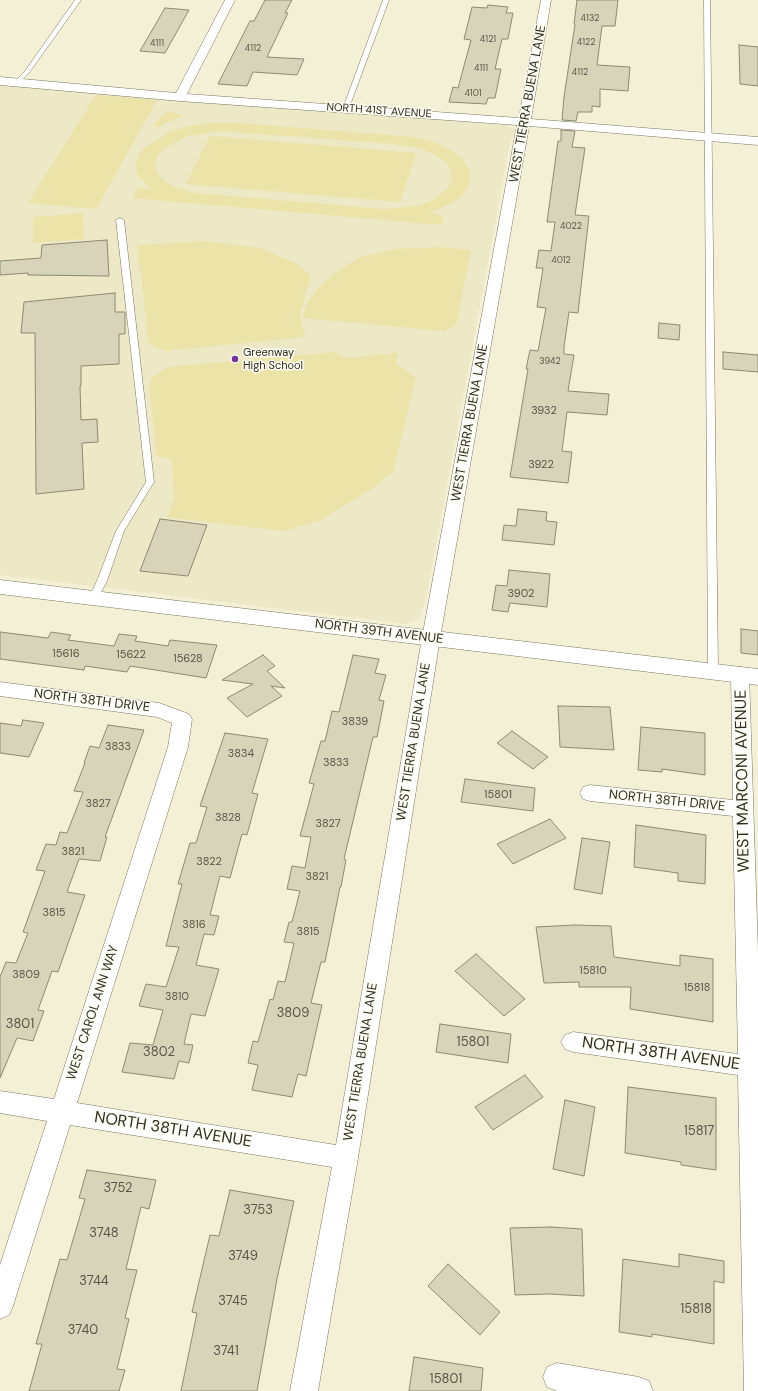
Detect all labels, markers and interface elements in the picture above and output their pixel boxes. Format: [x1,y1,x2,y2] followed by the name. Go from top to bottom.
[581,14,599,24] house number: 4132
[506,24,550,184] street label: WEST TIERRA BUENA LANE
[480,35,496,45] house number: 4121
[577,38,595,48] house number: 4122
[150,39,164,49] house number: 4111
[245,44,261,54] house number: 4112
[474,64,488,74] house number: 4111
[572,68,588,78] house number: 4112
[464,89,482,99] house number: 4101
[326,101,432,121] street label: NORTH 41ST AVENUE
[560,222,582,232] house number: 4022
[551,256,571,266] house number: 4012
[448,343,492,503] street label: WEST TIERRA BUENA LANE
[243,346,303,372] place label: Greenway High School
[230,354,240,364] marker: Greenway High School
[539,357,561,367] house number: 3942
[531,404,557,418] house number: 3932
[528,458,554,472] house number: 3922
[508,587,534,601] house number: 3902
[314,616,444,648] street label: NORTH 39TH AVENUE
[52,647,80,661] house number: 15616
[116,648,146,662] house number: 15622
[173,652,203,666] house number: 15628
[394,662,434,822] street label: WEST TIERRA BUENA LANE
[33,686,151,716] street label: NORTH 38TH DRIVE
[732,690,754,872] street label: WEST MARCONI AVENUE
[342,715,368,729] house number: 3839
[105,740,131,754] house number: 3833
[228,747,254,761] house number: 3834
[323,756,349,770] house number: 3833
[608,787,726,815] street label: NORTH 38TH DRIVE
[484,788,512,802] house number: 15801
[85,797,111,811] house number: 3827
[215,811,241,825] house number: 3828
[315,817,341,831] house number: 3827
[62,845,84,859] house number: 3821
[196,855,222,869] house number: 3822
[306,870,328,884] house number: 3821
[42,906,66,920] house number: 3815
[182,918,206,932] house number: 3816
[296,925,320,939] house number: 3815
[64,944,122,1082] street label: WEST CAROL ANN WAY
[579,964,607,978] house number: 15810
[12,968,40,982] house number: 3809
[684,981,710,995] house number: 15818
[341,982,381,1142] street label: WEST TIERRA BUENA LANE
[165,990,189,1004] house number: 3810
[277,1006,309,1022] house number: 3809
[6,1017,34,1033] house number: 3801
[581,1033,741,1075] street label: NORTH 38TH AVENUE
[457,1035,489,1051] house number: 15801
[143,1045,175,1061] house number: 3802
[93,1108,253,1152] street label: NORTH 38TH AVENUE
[684,1124,714,1140] house number: 15817
[103,1181,133,1197] house number: 3752
[243,1203,273,1219] house number: 3753
[89,1226,119,1242] house number: 3748
[228,1249,258,1265] house number: 3749
[79,1274,109,1290] house number: 3744
[218,1294,248,1310] house number: 3745
[680,1302,712,1318] house number: 15818
[68,1323,98,1339] house number: 3740
[213,1344,239,1360] house number: 3741
[430,1372,462,1388] house number: 15801

